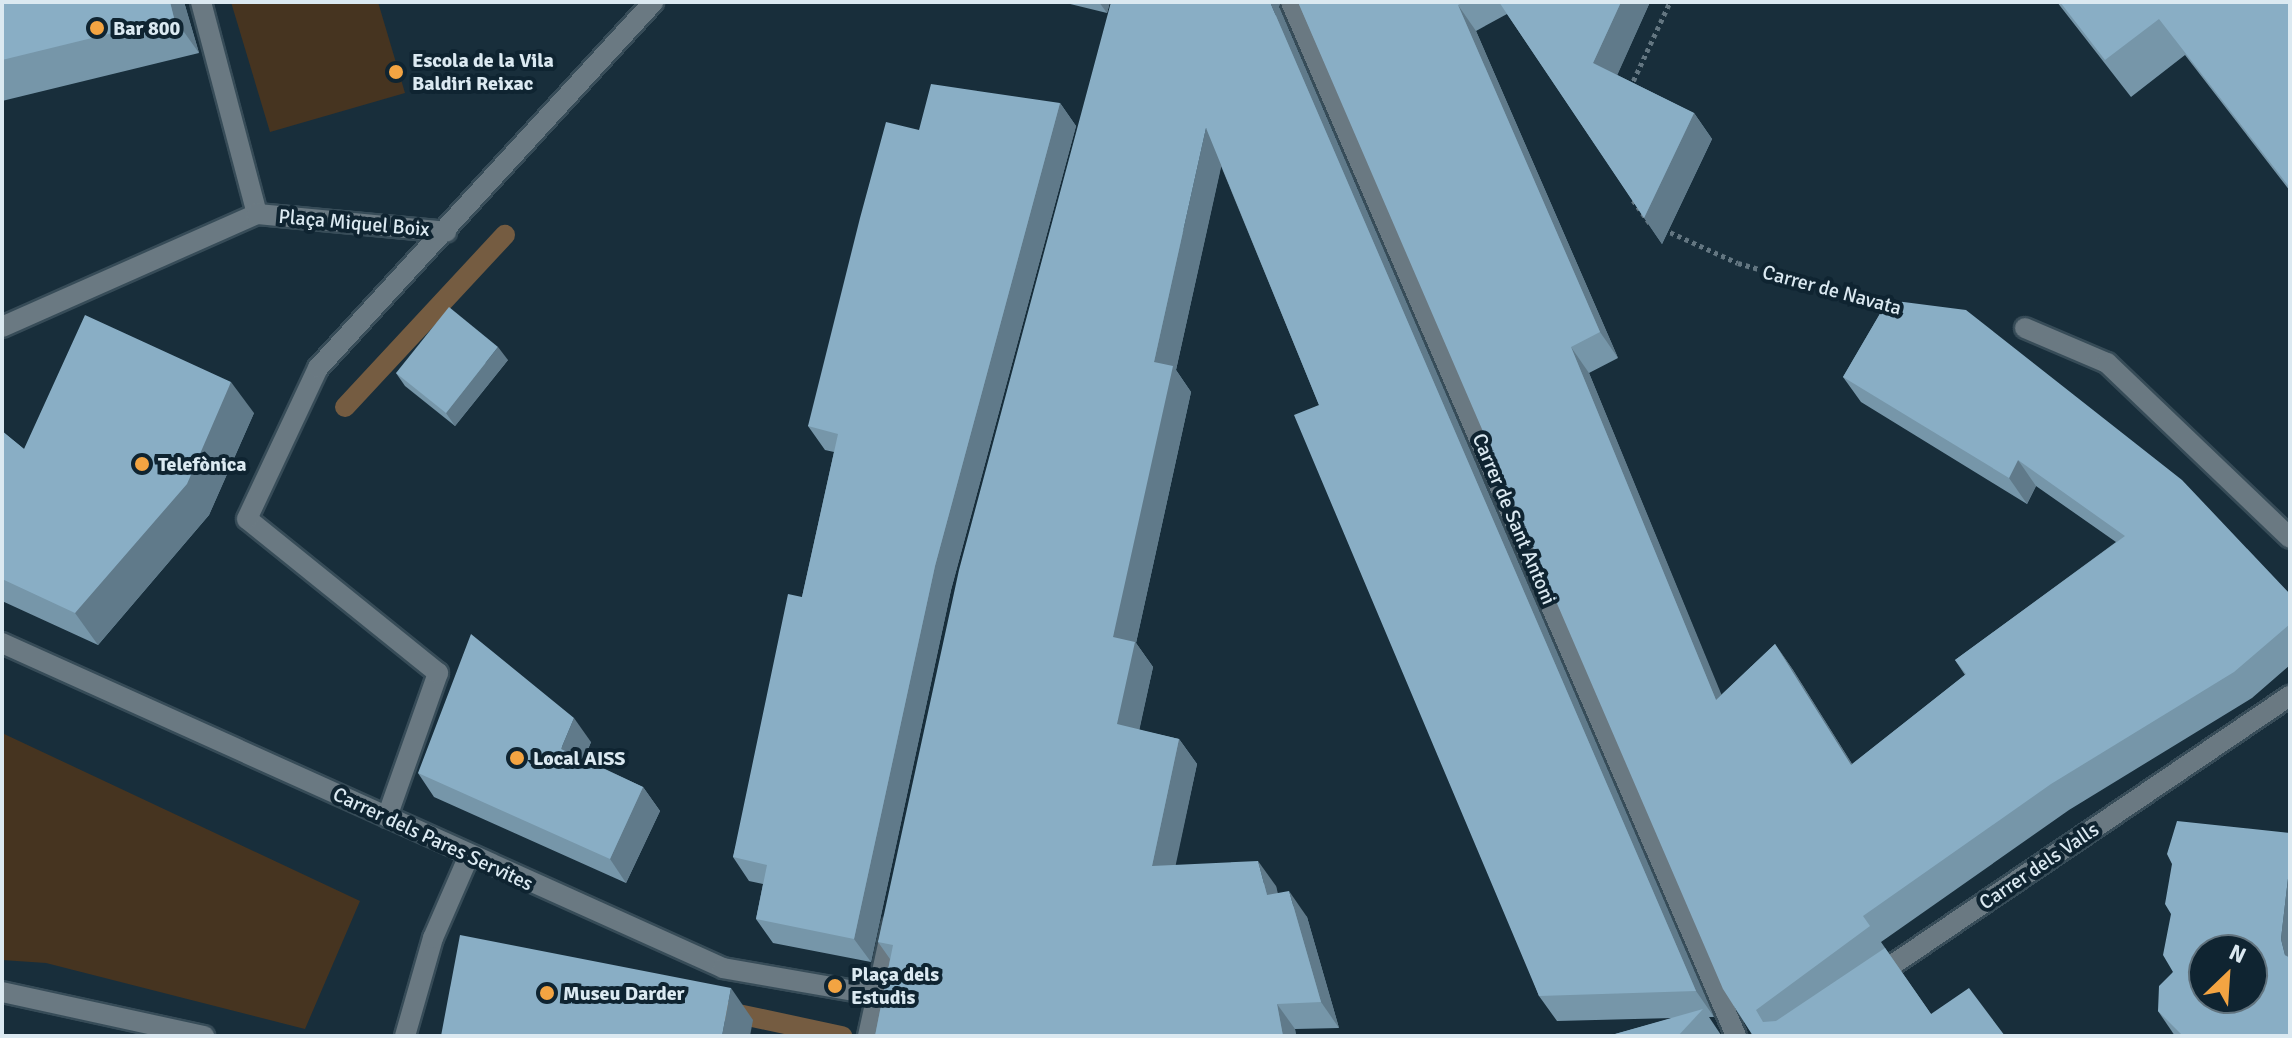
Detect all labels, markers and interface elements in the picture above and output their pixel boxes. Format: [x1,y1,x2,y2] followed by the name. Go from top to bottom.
[113,16,180,40] place label: Bar 800
[88,19,106,37] marker: Bar 800
[412,48,554,95] place label: Escola de la Vila Baldiri Reixac
[387,63,405,81] marker: Escola de la Vila Baldiri Reixac
[277,204,431,242] street label: Plaça Miquel Boix
[1760,260,1904,320] street label: Carrer de Navata
[1467,430,1561,608] street label: Carrer de Sant Antoni
[158,452,247,476] place label: Telefònica
[133,455,151,473] marker: Telefònica
[533,746,625,770] place label: Local AISS
[508,749,526,767] marker: Local AISS
[329,782,537,896] street label: Carrer dels Pares Servites
[1975,817,2103,915] street label: Carrer dels Valls
[2188,934,2268,1014] north arrow
[2225,938,2250,969] text: N
[851,962,939,1009] place label: Plaça dels Estudis
[826,977,844,995] marker: Plaça dels Estudis
[563,981,685,1005] place label: Museu Darder
[538,984,556,1002] marker: Museu Darder

